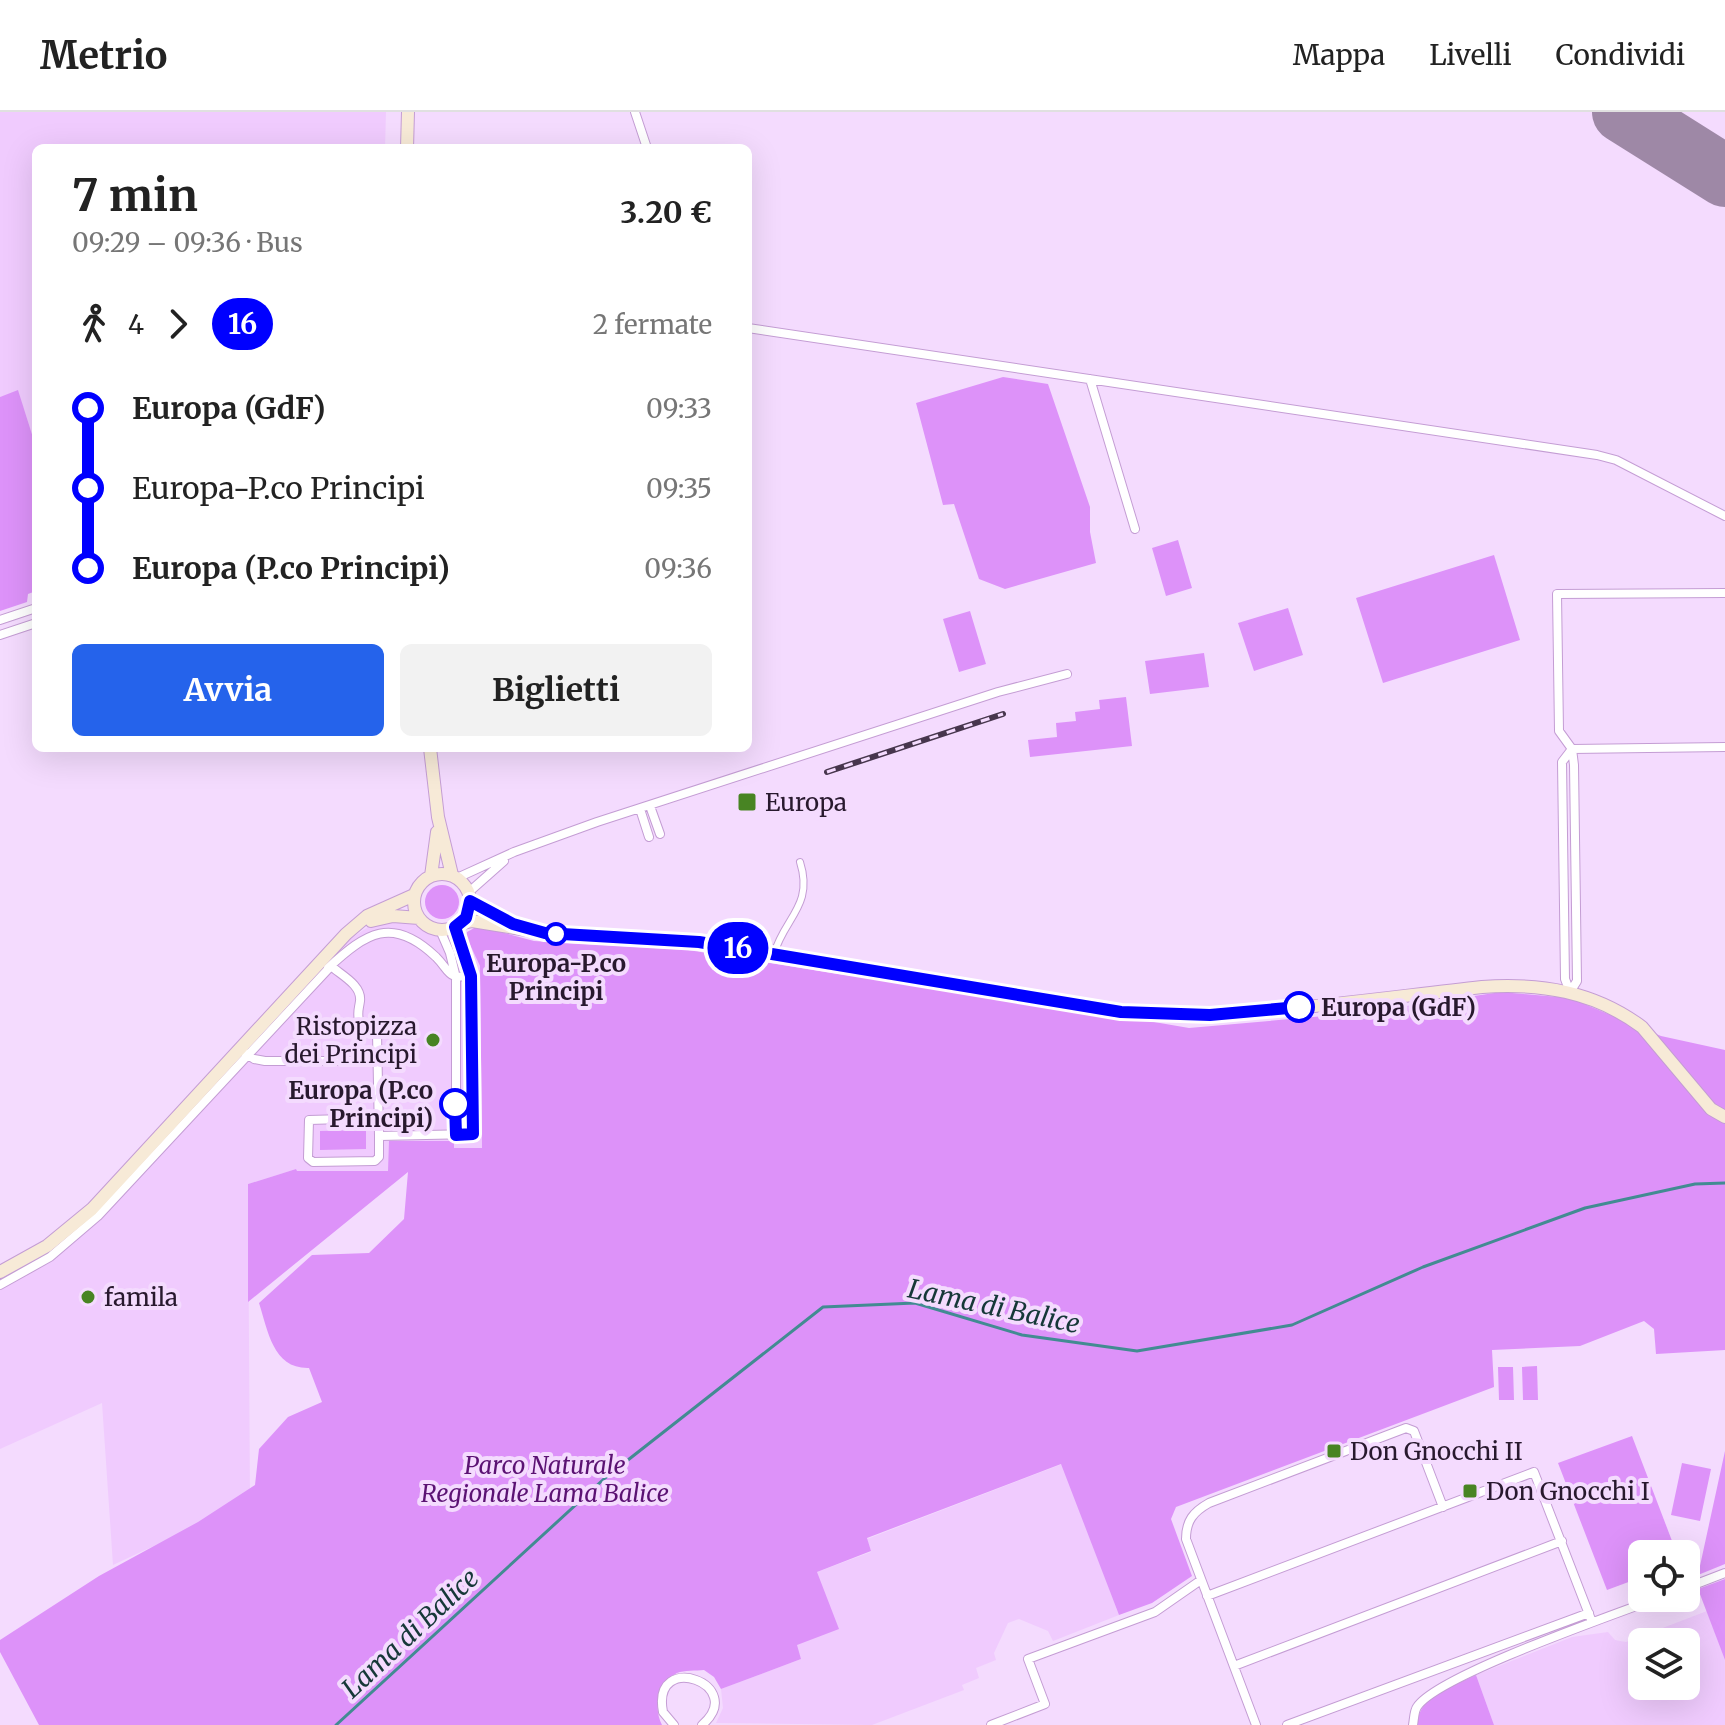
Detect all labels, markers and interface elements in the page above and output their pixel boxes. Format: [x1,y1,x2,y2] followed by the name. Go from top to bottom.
[40,32,167,79] text: Metrio
[1293,37,1385,73] text: Mappa
[1429,37,1512,73] text: Livelli
[1556,37,1685,73] text: Condividi
[72,168,198,223] text: 7 min
[620,193,712,231] text: 3.20 €
[72,226,303,259] text: 09:29 – 09:36 · Bus
[72,302,116,346] icon: walk
[156,302,200,346] icon: forward
[228,306,257,342] text: 16
[128,308,144,341] text: 4
[593,308,712,341] text: 2 fermate
[132,389,325,427] text: Europa (GdF)
[646,392,712,425] text: 09:33
[132,469,425,507] text: Europa-P.co Principi
[646,472,712,505] text: 09:35
[132,549,450,587] text: Europa (P.co Principi)
[644,552,712,585] text: 09:36
[72,644,384,736] button: Avvia
[400,644,712,736] button: Biglietti
[765,787,847,818] place label: Europa
[736,791,758,813] marker: Europa
[702,922,774,974] line badge: 16
[545,923,567,945] marker: Europa-P.co Principi
[723,930,753,966] text: 16
[486,948,626,1007] place label: Europa-P.co Principi
[1284,992,1314,1022] marker: Europa (GdF)
[1321,992,1476,1023] place label: Europa (GdF)
[285,1011,417,1070] place label: Ristopizza dei Principi
[424,1031,442,1049] marker: Ristopizza dei Principi
[288,1075,433,1134] place label: Europa (P.co Principi)
[440,1089,470,1119] marker: Europa (P.co Principi)
[905,1272,1083,1340] water label: Lama di Balice
[104,1282,178,1313] place label: famila
[79,1288,97,1306] marker: famila
[1350,1436,1523,1467] place label: Don Gnocchi II
[1325,1442,1343,1460] marker: Don Gnocchi II
[421,1450,669,1509] park label: Parco Naturale Regionale Lama Balice
[1486,1476,1650,1507] place label: Don Gnocchi I
[1461,1482,1479,1500] marker: Don Gnocchi I
[1628,1540,1700,1700] map controls
[1628,1540,1700,1612] button: locate
[335,1561,485,1705] water label: Lama di Balice
[1628,1628,1700,1700] button: layers

